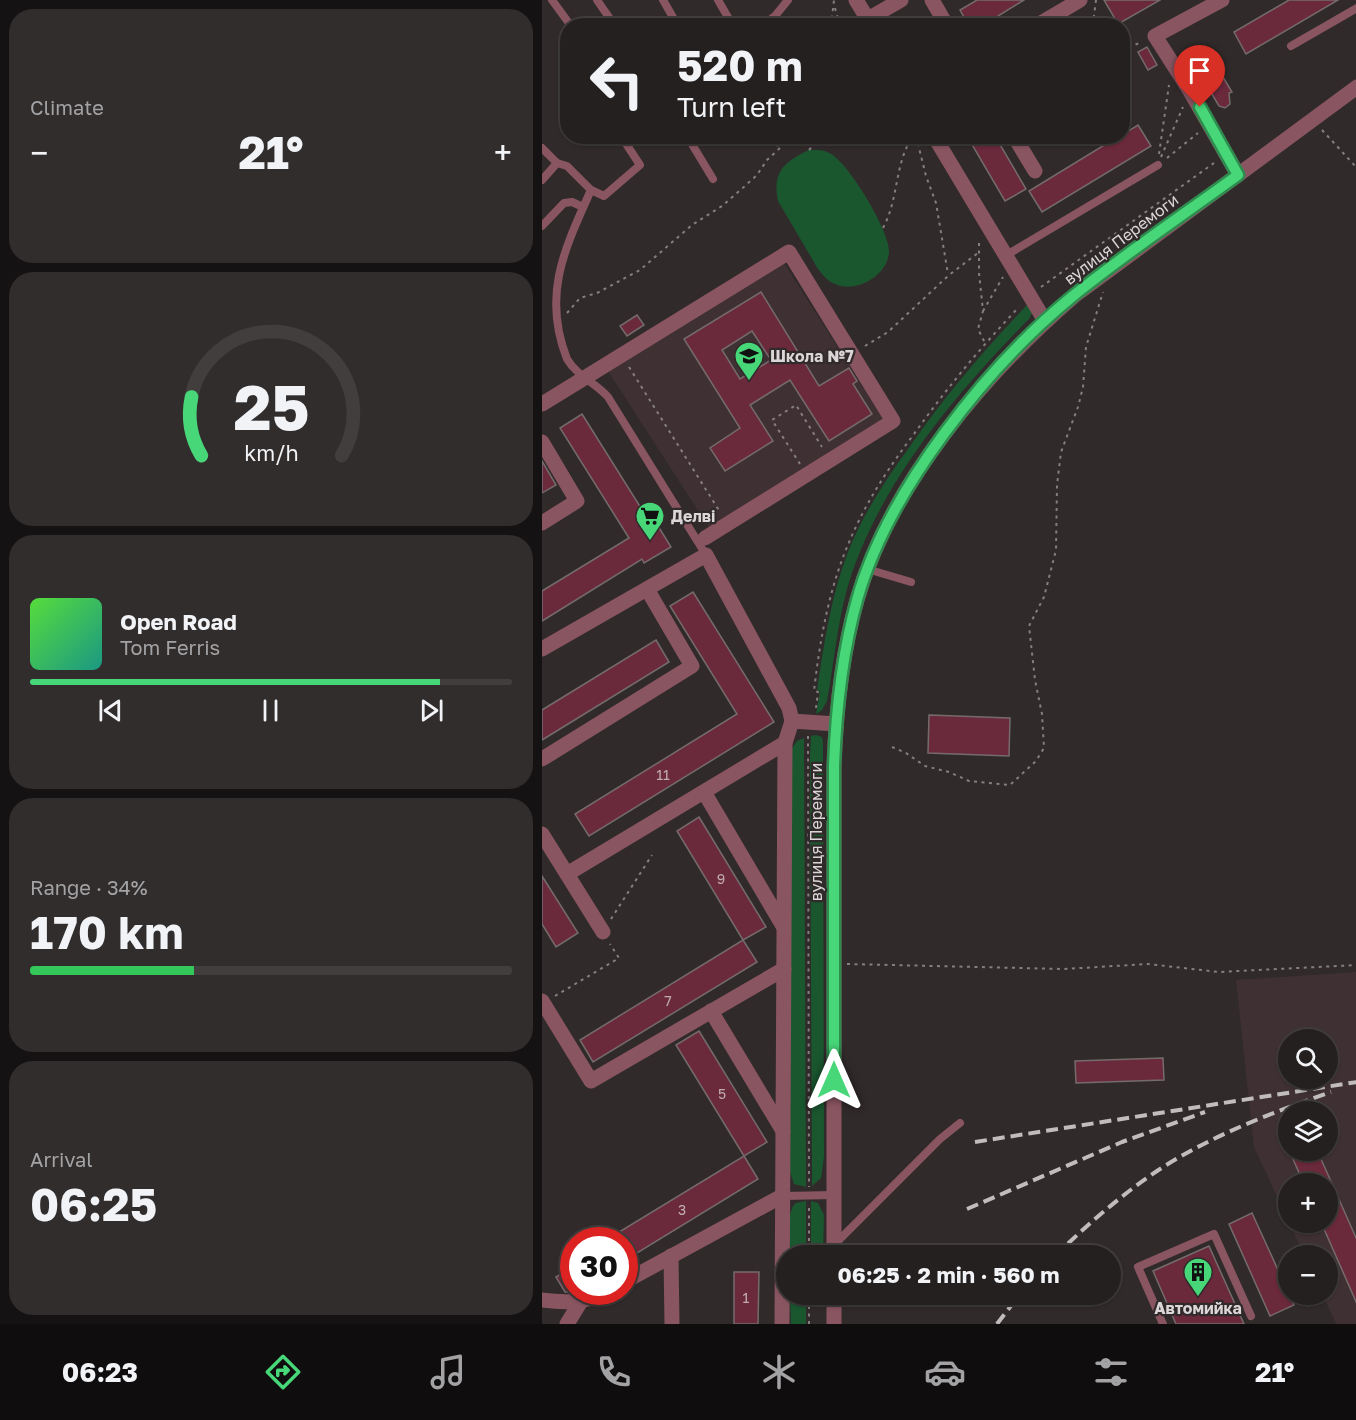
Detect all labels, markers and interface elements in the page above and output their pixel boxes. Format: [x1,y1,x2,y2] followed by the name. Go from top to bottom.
[677,40,803,90] text: 520 m
[578,42,656,120] icon: left
[1174,45,1225,107] pin
[1183,54,1216,87] icon: arrive
[677,91,786,123] text: Turn left
[30,95,104,119] text: Climate
[238,125,304,179] text: 21°
[30,133,48,172] text: −
[494,133,512,172] text: +
[1060,189,1182,289] street label: вулиця Перемоги
[733,340,765,382] school or university icon: Школа №7
[770,346,854,366] place label: Школа №7
[233,369,309,444] text: 25
[244,440,298,466] text: km/h
[634,500,666,542] supermarket icon: Делві
[671,506,715,526] place label: Делві
[120,608,237,635] text: Open Road
[120,635,220,659] text: Tom Ferris
[94,694,127,727] icon: previous
[254,694,287,727] icon: pause
[415,694,448,727] icon: next
[806,763,826,901] street label: вулиця Перемоги
[656,766,670,783] house number: 11
[717,870,725,887] house number: 9
[30,875,148,899] text: Range · 34%
[30,905,184,959] text: 170 km
[664,992,672,1009] house number: 7
[1278,1029,1338,1305] map controls
[1278,1029,1338,1089] button: search
[802,1048,866,1112] position arrow
[718,1085,726,1102] house number: 5
[1278,1101,1338,1161] button: layers
[30,1147,93,1171] text: Arrival
[1278,1173,1338,1233] button: +
[30,1177,157,1231] text: 06:25
[678,1201,686,1218] house number: 3
[560,1227,638,1305] speed limit sign: 30
[1278,1245,1338,1305] button: −
[1182,1256,1214,1298] building icon: Автомийка
[837,1261,1060,1288] text: 06:25 · 2 min · 560 m
[743,1289,750,1306] house number: 1
[1154,1298,1242,1318] place label: Автомийка
[262,1351,304,1393] icon: directions
[427,1351,469,1393] icon: music
[593,1351,635,1393] icon: phone
[758,1351,800,1393] icon: climate
[924,1351,966,1393] icon: car
[1090,1351,1132,1393] icon: filters
[62,1356,138,1388] text: 06:23
[1255,1356,1294,1388] text: 21°

